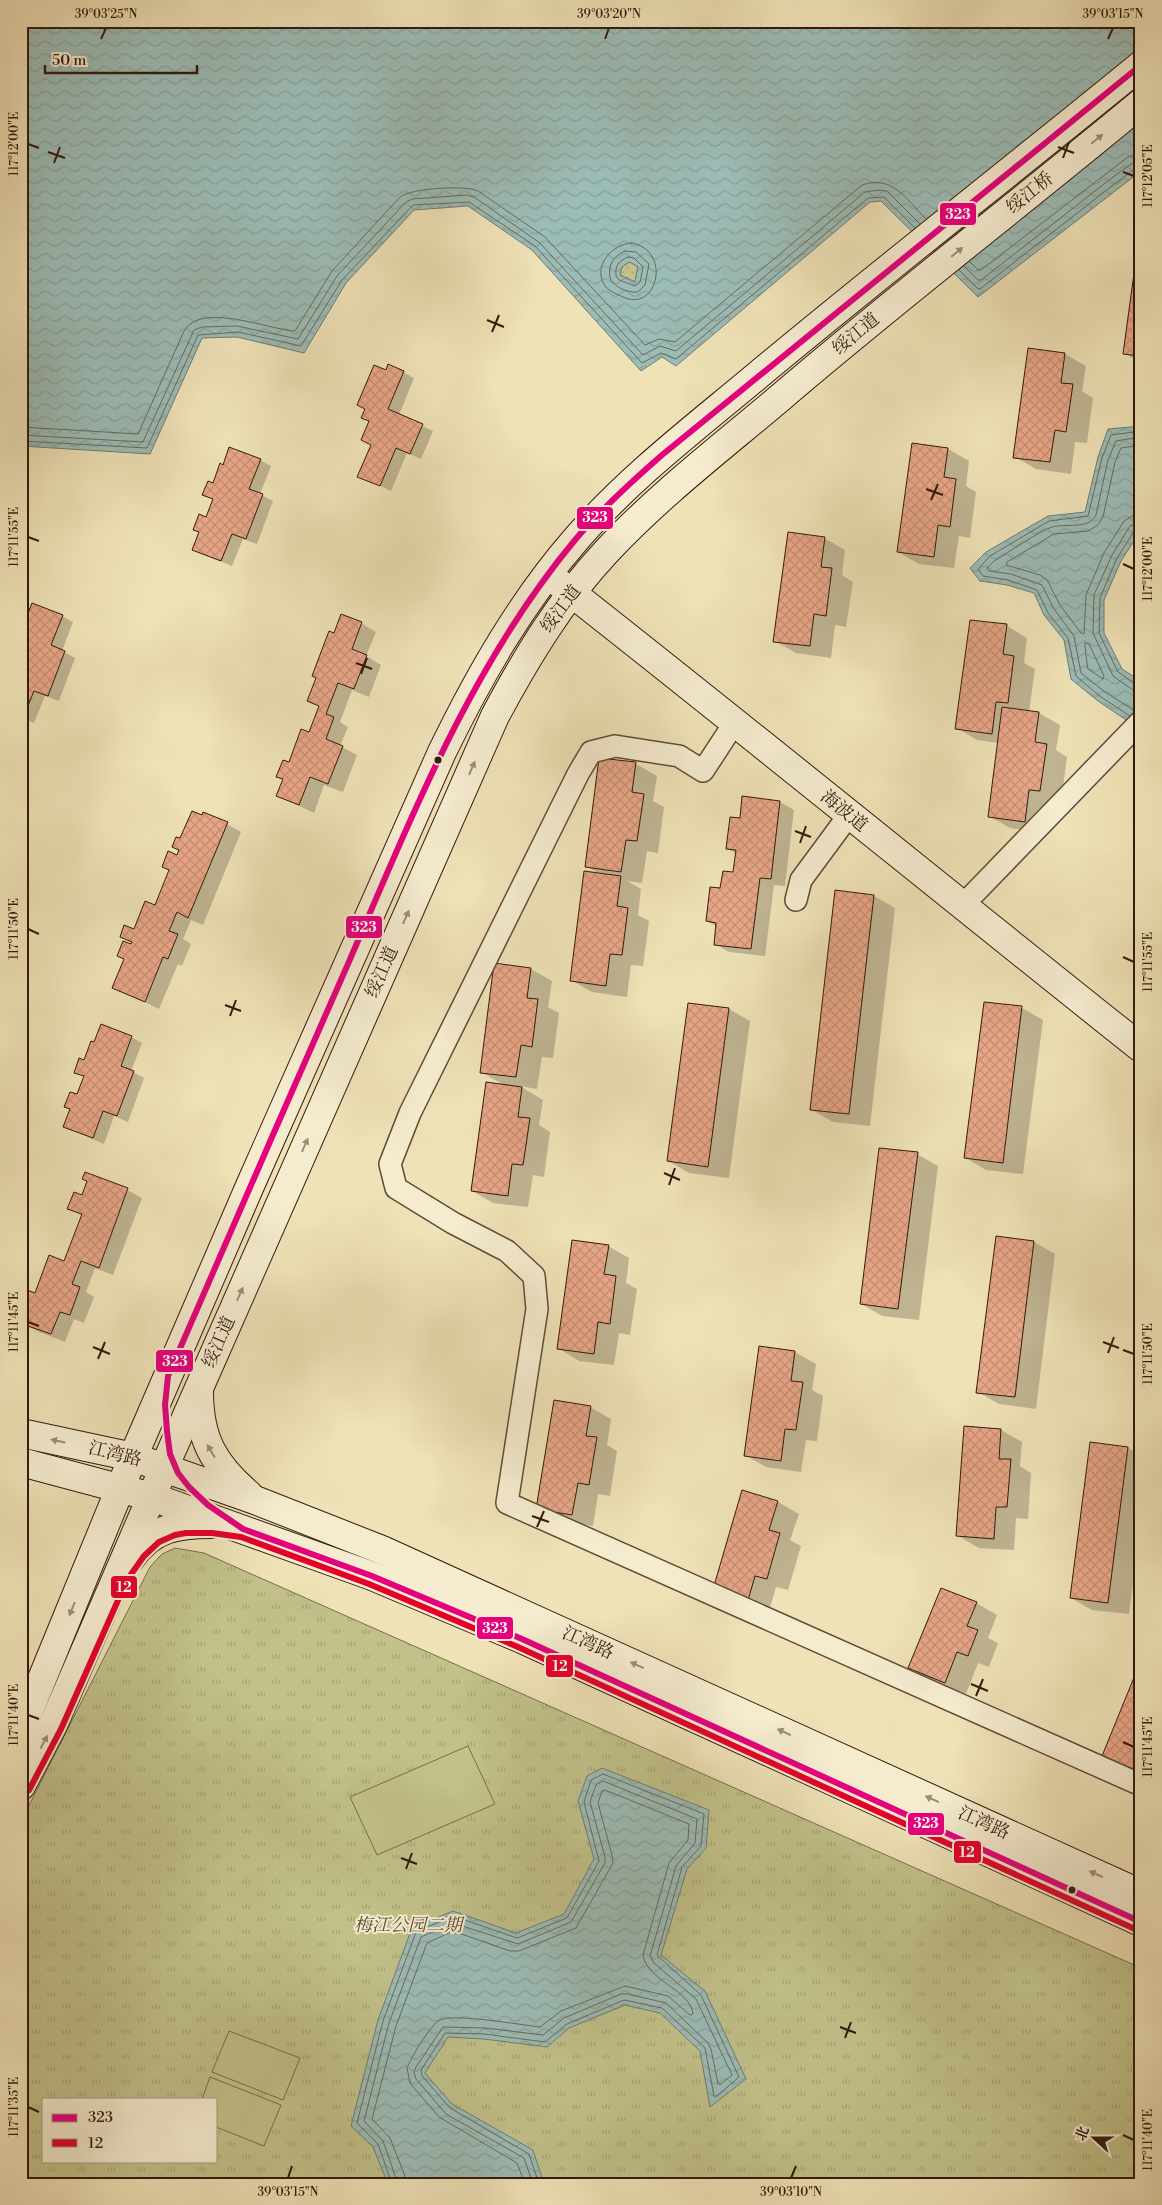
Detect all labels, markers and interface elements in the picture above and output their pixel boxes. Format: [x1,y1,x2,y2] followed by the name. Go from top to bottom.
[75,7,137,22] text: 39°03'25"N
[577,7,641,22] text: 39°03'20"N
[1083,7,1144,22] text: 39°03'15"N
[45,42,198,74] scale bar
[52,51,86,70] text: 50 m
[7,112,22,176] text: 117°12'00"E
[1090,134,1103,145] one-way arrow
[1141,144,1156,208] text: 117°12'05"E
[1002,167,1058,219] street label: 绥江桥
[939,202,977,226] line badge: 323
[945,206,971,224] text: 323
[950,247,963,258] one-way arrow
[828,308,884,360] street label: 绥江道
[576,506,614,530] line badge: 323
[7,507,22,567] text: 117°11'55"E
[582,509,608,527] text: 323
[1141,537,1156,601] text: 117°12'00"E
[536,581,586,637] street label: 绥江道
[433,755,443,765] unlabelled marker
[468,761,476,775] one-way arrow
[816,785,872,837] street label: 海波道
[7,898,22,960] text: 117°11'50"E
[403,910,411,924] one-way arrow
[345,915,383,939] line badge: 323
[351,919,377,937] text: 323
[1141,932,1156,992] text: 117°11'55"E
[361,943,403,1001] street label: 绥江道
[302,1138,310,1152] one-way arrow
[236,1287,244,1301] one-way arrow
[7,1292,22,1352] text: 117°11'45"E
[198,1313,240,1371] street label: 绥江道
[1141,1323,1156,1385] text: 117°11'50"E
[155,1349,194,1373] line badge: 323
[162,1353,188,1371] text: 323
[86,1436,144,1472] street label: 江湾路
[51,1437,66,1445] one-way arrow
[207,1445,216,1458] one-way arrow
[110,1575,138,1599] line badge: 12
[116,1579,132,1597] text: 12
[68,1602,76,1617] one-way arrow
[476,1616,514,1640] line badge: 323
[482,1620,508,1638] text: 323
[559,1622,617,1664] street label: 江湾路
[545,1654,574,1678] line badge: 12
[552,1658,568,1676] text: 12
[629,1661,644,1669] one-way arrow
[7,1684,22,1746] text: 117°11'40"E
[1141,1717,1156,1777] text: 117°11'45"E
[777,1728,792,1737] one-way arrow
[40,1735,48,1750] one-way arrow
[925,1795,939,1803] one-way arrow
[955,1802,1013,1844] street label: 江湾路
[907,1812,945,1836] line badge: 323
[913,1815,939,1833] text: 323
[953,1840,982,1864] line badge: 12
[959,1844,975,1862] text: 12
[1089,1869,1103,1877] one-way arrow
[1067,1885,1077,1895] unlabelled marker
[354,1914,465,1937] park label: 梅江公园二期
[7,2077,22,2137] text: 117°11'35"E
[42,2098,218,2162] legend
[88,2108,113,2127] text: 323
[1141,2109,1156,2171] text: 117°11'40"E
[1070,2112,1120,2162] north arrow
[1072,2124,1094,2143] text: 北
[88,2134,103,2153] text: 12
[258,2185,319,2200] text: 39°03'15"N
[760,2185,822,2200] text: 39°03'10"N

